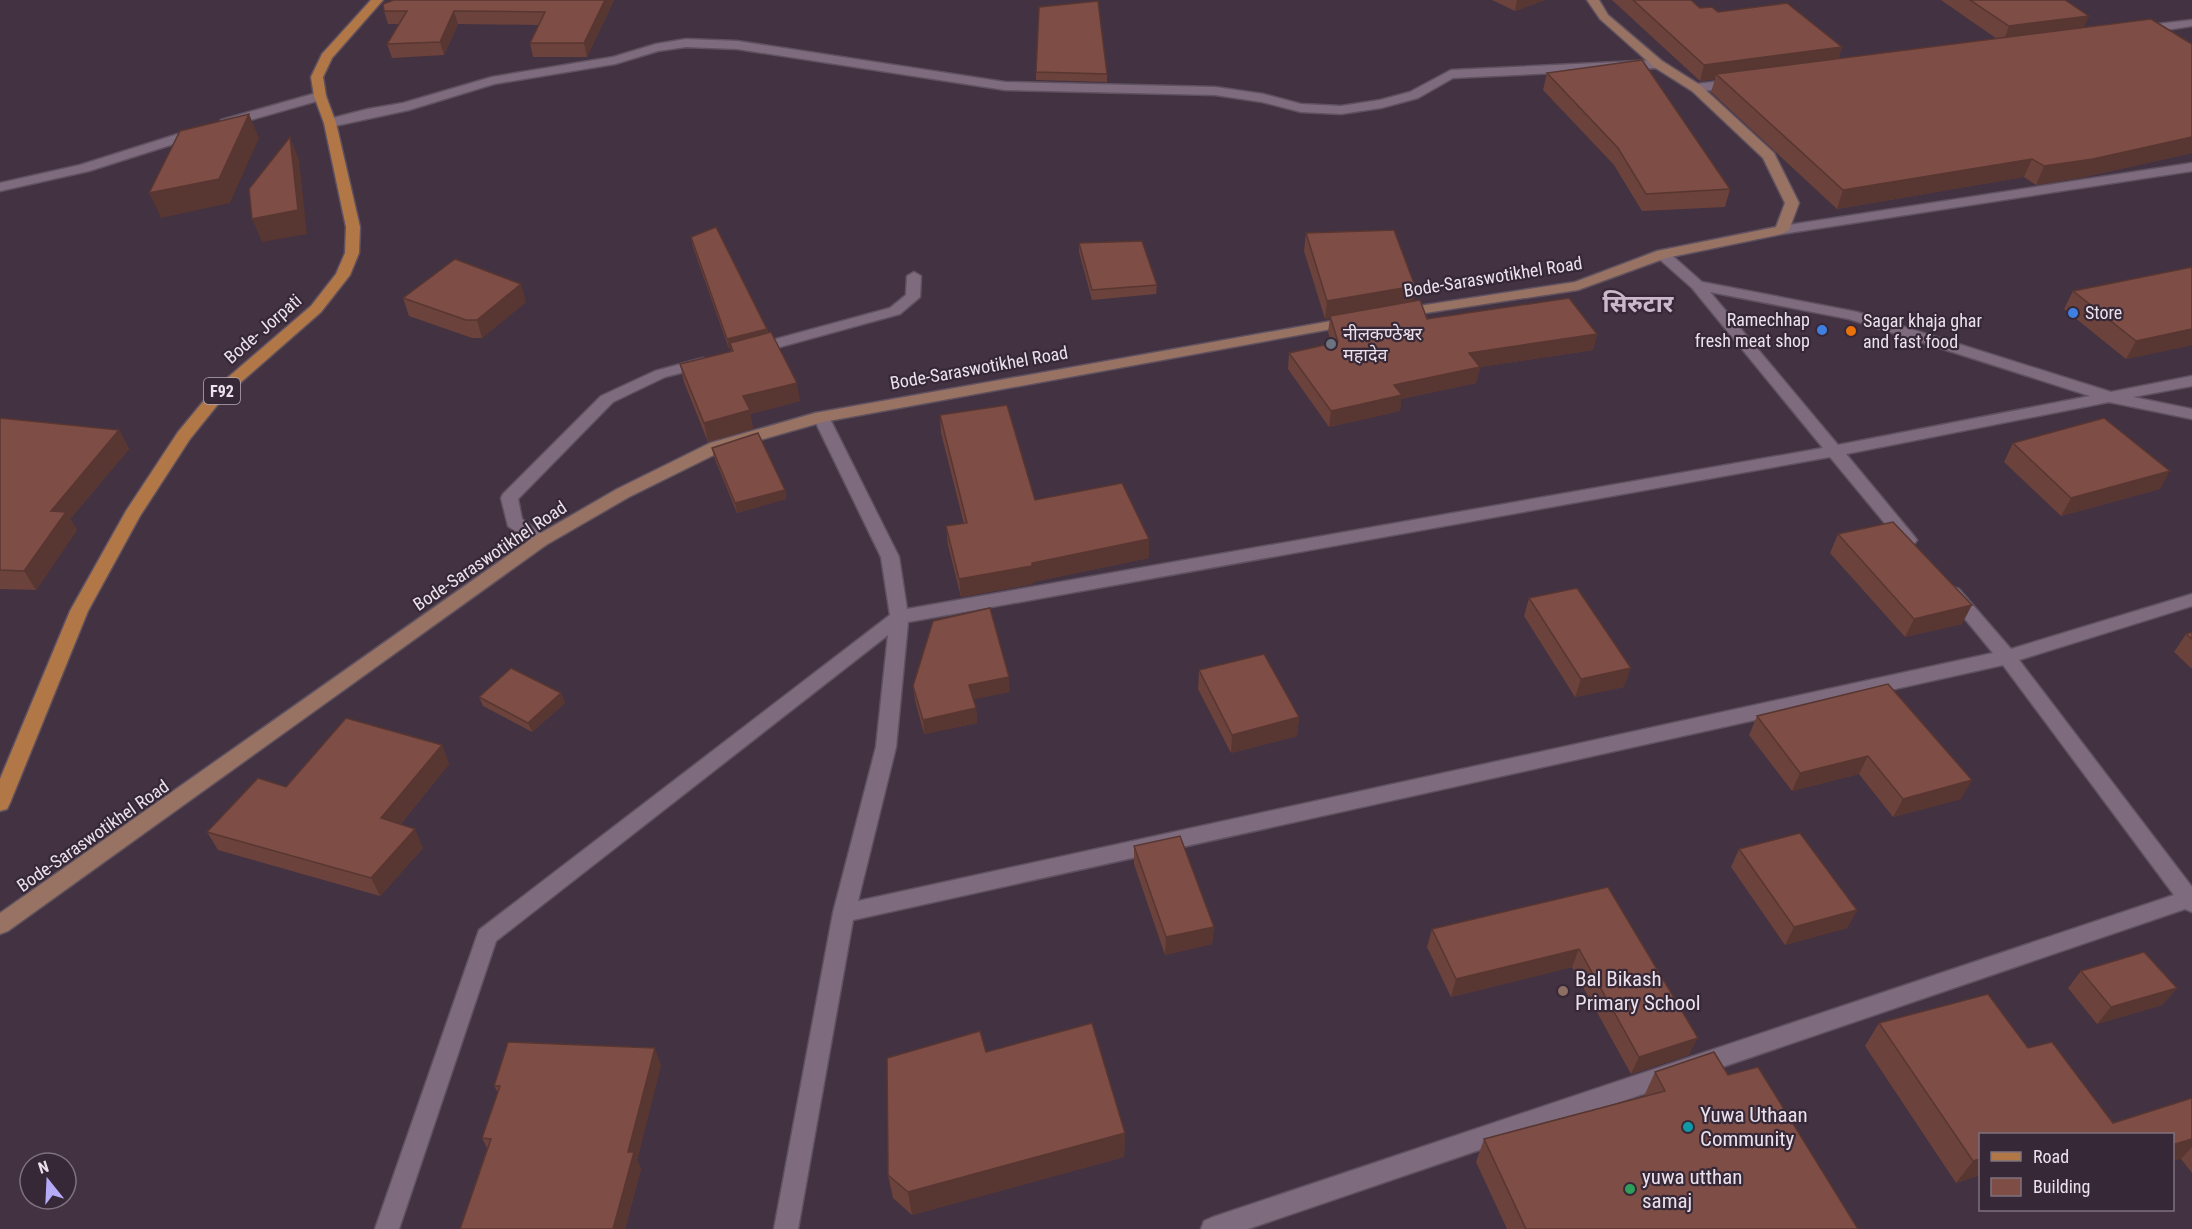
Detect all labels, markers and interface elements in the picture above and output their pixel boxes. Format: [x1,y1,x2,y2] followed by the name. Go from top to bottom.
[1402,252,1584,301] street label: Bode-Saraswotikhel Road
[220,290,305,368] street label: Bode- Jorpati
[1603,290,1674,318] district label: सिरुटार
[2085,302,2122,323] place label: Store
[2066,306,2080,320] marker: Store
[1695,309,1810,351] place label: Ramechhap fresh meat shop
[1863,310,1982,352] place label: Sagar khaja ghar and fast food
[1343,323,1423,365] place label: नीलकण्ठेश्वर महादेव
[1815,323,1829,337] marker: Ramechhap fresh meat shop
[1844,324,1858,338] marker: Sagar khaja ghar and fast food
[1324,337,1338,351] marker: नीलकण्ठेश्वर महादेव
[888,341,1070,394] street label: Bode-Saraswotikhel Road
[204,378,240,404] road number: F92
[409,496,570,615] street label: Bode-Saraswotikhel Road
[13,775,173,896] street label: Bode-Saraswotikhel Road
[1575,967,1701,1015] place label: Bal Bikash Primary School
[1556,984,1570,998] marker: Bal Bikash Primary School
[1700,1103,1808,1151] place label: Yuwa Uthaan Community
[1681,1120,1695,1134] marker: Yuwa Uthaan Community
[1979,1133,2174,1211] legend
[2033,1146,2069,1167] text: Road
[18,1151,78,1211] north arrow
[36,1157,51,1178] text: N
[1642,1165,1742,1213] place label: yuwa utthan samaj
[2033,1176,2090,1197] text: Building
[1623,1182,1637,1196] marker: yuwa utthan samaj

